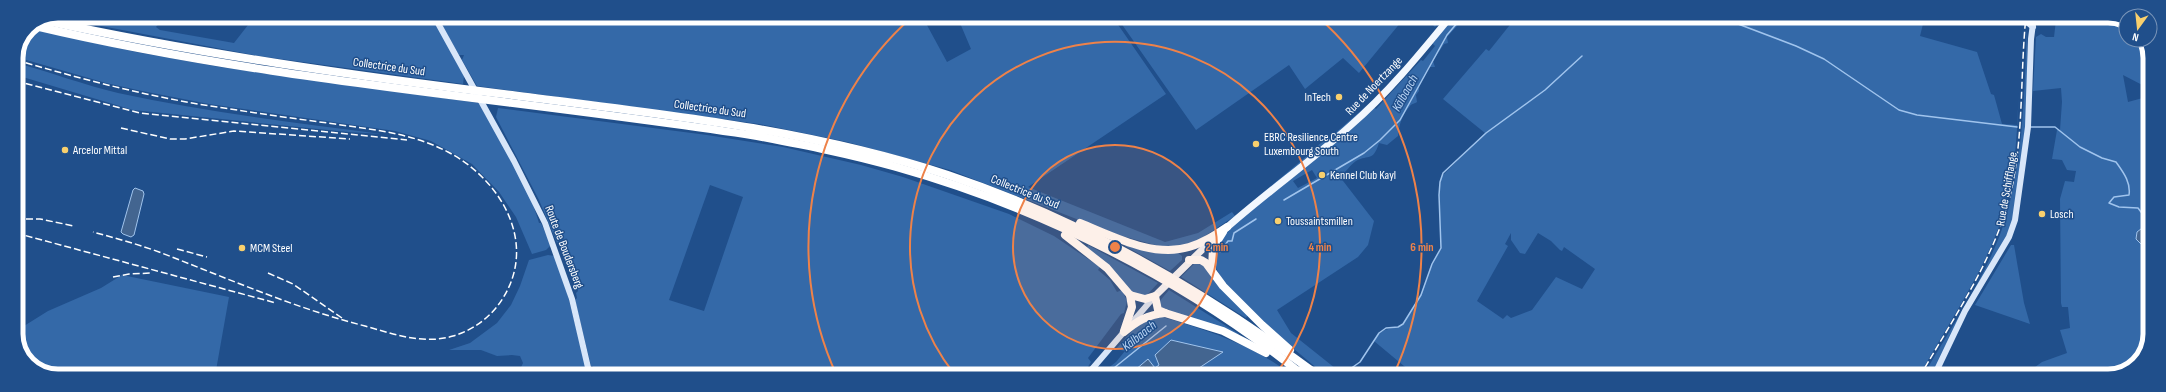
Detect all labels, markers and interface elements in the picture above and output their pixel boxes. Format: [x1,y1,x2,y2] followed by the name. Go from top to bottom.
[2118,8,2158,48] north arrow
[2131,30,2140,44] text: N
[1342,53,1406,119] street label: Rue de Noertzange
[352,55,426,79] street label: Collectrice du Sud
[1388,71,1422,114] water label: Kälbaach
[1305,90,1331,105] place label: InTech
[1334,92,1344,102] marker: InTech
[673,97,747,121] street label: Collectrice du Sud
[1264,130,1358,159] place label: EBRC Resilience Centre Luxembourg South
[1251,139,1261,149] marker: EBRC Resilience Centre Luxembourg South
[72,143,127,158] place label: Arcelor Mittal
[60,145,70,155] marker: Arcelor Mittal
[1993,151,2021,227] street label: Rue de Schifflange
[1330,168,1396,183] place label: Kennel Club Kayl
[1317,170,1327,180] marker: Kennel Club Kayl
[989,171,1061,213] street label: Collectrice du Sud
[541,203,587,291] street label: Route de Boudersberg
[2050,207,2074,222] place label: Losch
[2037,209,2047,219] marker: Losch
[1286,214,1353,229] place label: Toussaintsmillen
[1273,216,1283,226] marker: Toussaintsmillen
[1108,240,1122,254] centre of rings
[1206,240,1228,255] text: 2 min
[1308,240,1332,255] text: 4 min
[1410,240,1434,255] text: 6 min
[250,241,293,256] place label: MCM Steel
[237,243,247,253] marker: MCM Steel
[1119,317,1160,355] water label: Kälbaach

